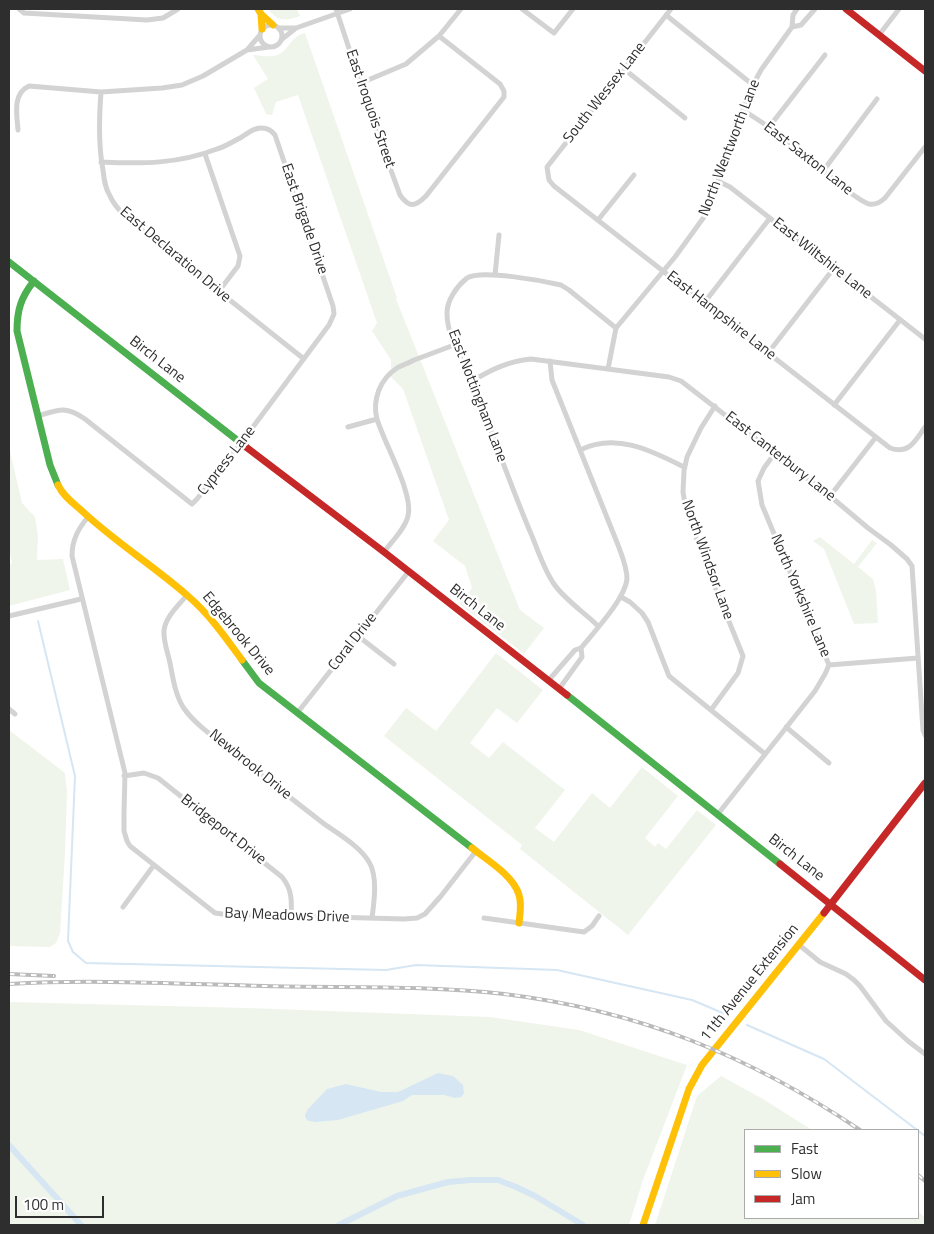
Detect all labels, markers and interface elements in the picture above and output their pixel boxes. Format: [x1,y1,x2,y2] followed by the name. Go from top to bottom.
[560,39,650,147] street label: South Wessex Lane
[341,47,399,171] street label: East Iroquois Street
[696,77,764,219] street label: North Wentworth Lane
[760,118,856,200] street label: East Saxton Lane
[277,161,331,277] street label: East Brigade Drive
[116,203,234,307] street label: East Declaration Drive
[769,215,875,303] street label: East Wiltshire Lane
[663,268,779,364] street label: East Hampshire Lane
[443,327,511,465] street label: East Nottingham Lane
[126,333,188,387] street label: Birch Lane
[721,408,839,506] street label: East Canterbury Lane
[194,423,260,499] street label: Cypress Lane
[677,498,737,622] street label: North Windsor Lane
[766,532,834,660] street label: North Yorkshire Lane
[446,581,508,635] street label: Birch Lane
[198,589,278,679] street label: Edgebrook Drive
[325,610,381,674] street label: Coral Drive
[205,726,295,804] street label: Newbrook Drive
[177,791,269,869] street label: Bridgeport Drive
[765,831,827,885] street label: Birch Lane
[224,905,350,927] street label: Bay Meadows Drive
[697,921,803,1045] street label: 11th Avenue Extension
[744,1129,919,1219] legend
[791,1137,818,1160] text: Fast
[791,1162,822,1185] text: Slow
[18,1186,106,1218] scale bar
[791,1187,815,1210] text: Jam
[23,1193,64,1216] text: 100 m

